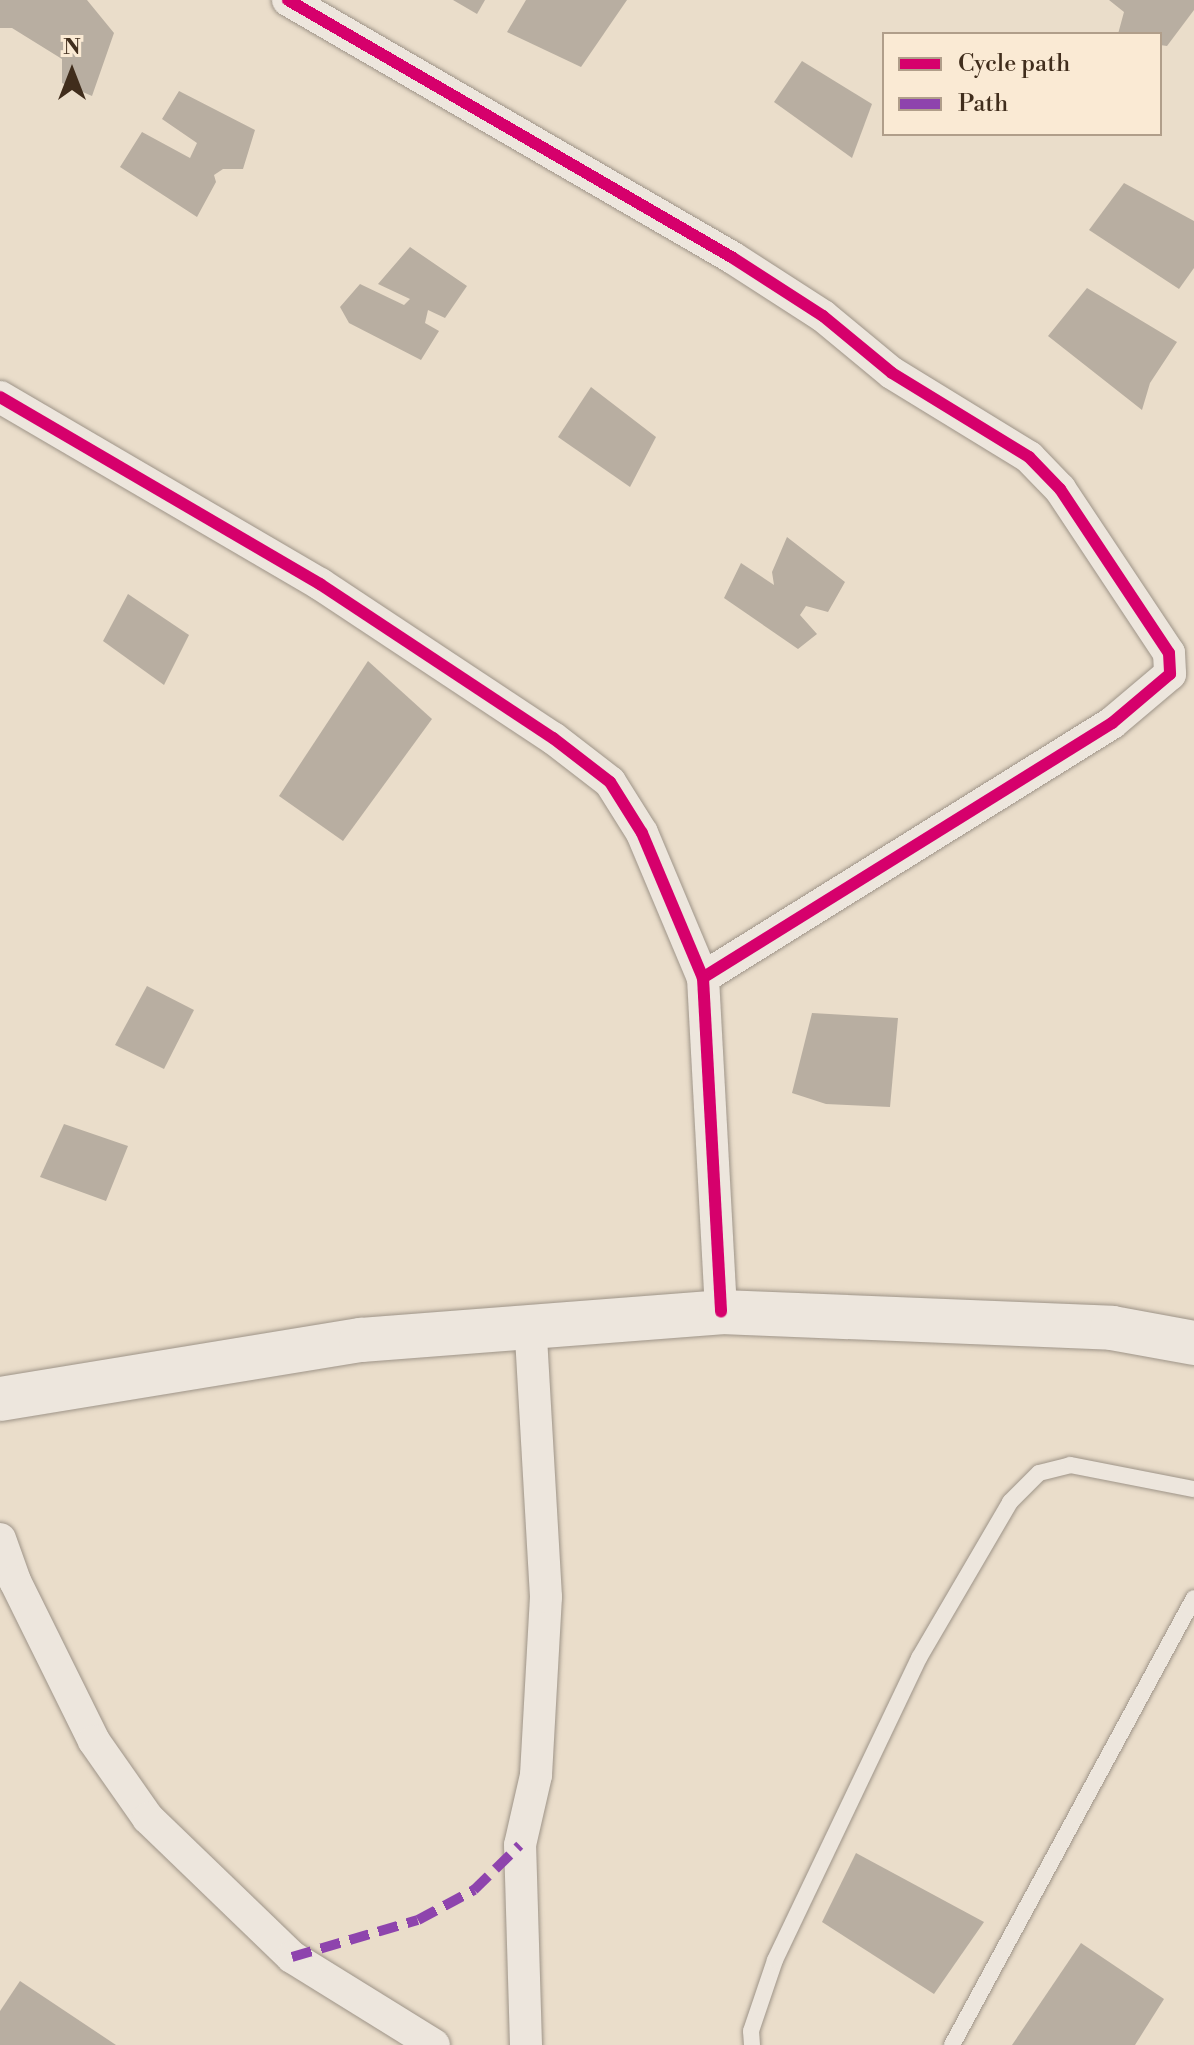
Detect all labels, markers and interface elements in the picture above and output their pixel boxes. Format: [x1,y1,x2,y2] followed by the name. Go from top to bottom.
[32,32,112,112] north arrow
[882,32,1162,136] legend
[63,34,81,61] text: N
[958,49,1070,79] text: Cycle path
[958,89,1008,119] text: Path

